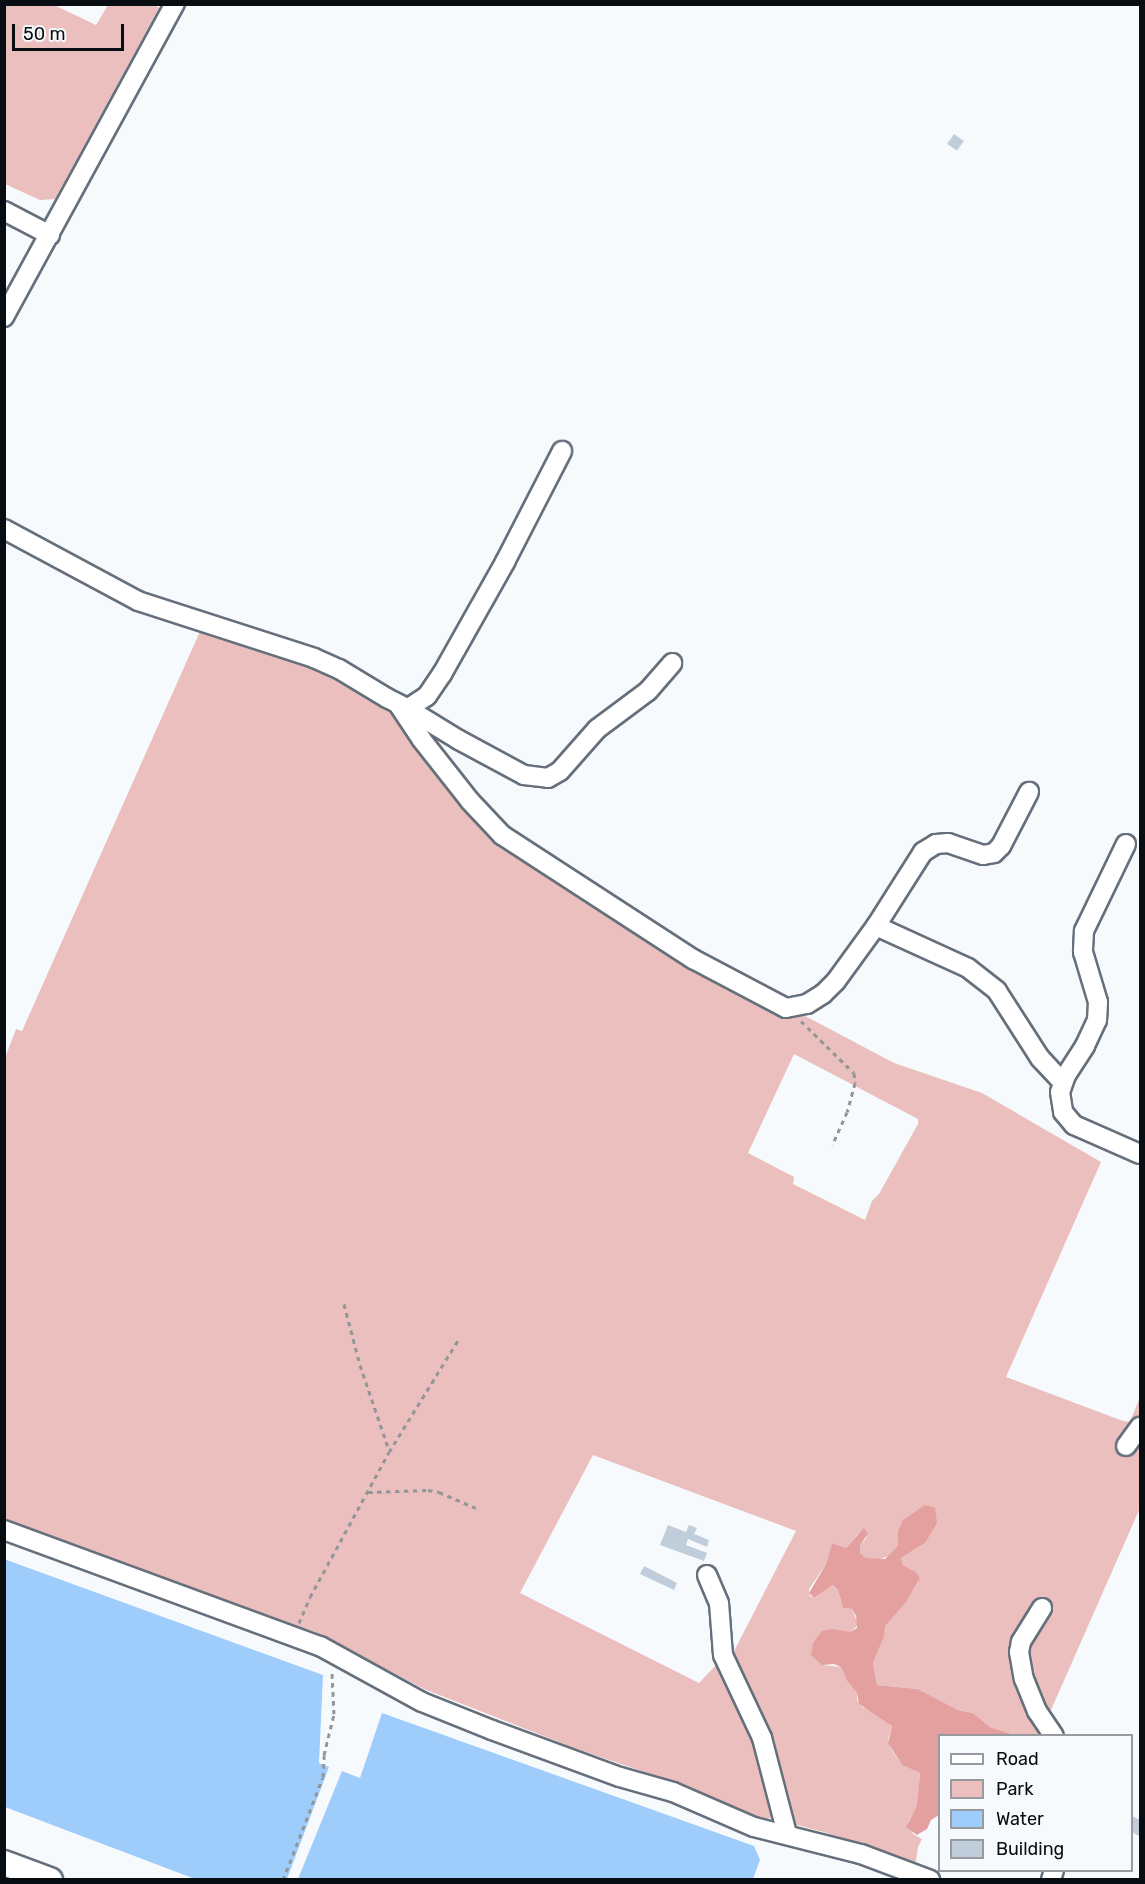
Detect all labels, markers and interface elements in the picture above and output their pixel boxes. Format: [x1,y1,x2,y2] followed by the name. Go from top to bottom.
[15,12,128,50] scale bar
[23,23,66,45] text: 50 m
[938,1734,1133,1872] legend
[996,1748,1039,1770] text: Road
[996,1778,1033,1800] text: Park
[996,1808,1044,1830] text: Water
[996,1838,1064,1860] text: Building

